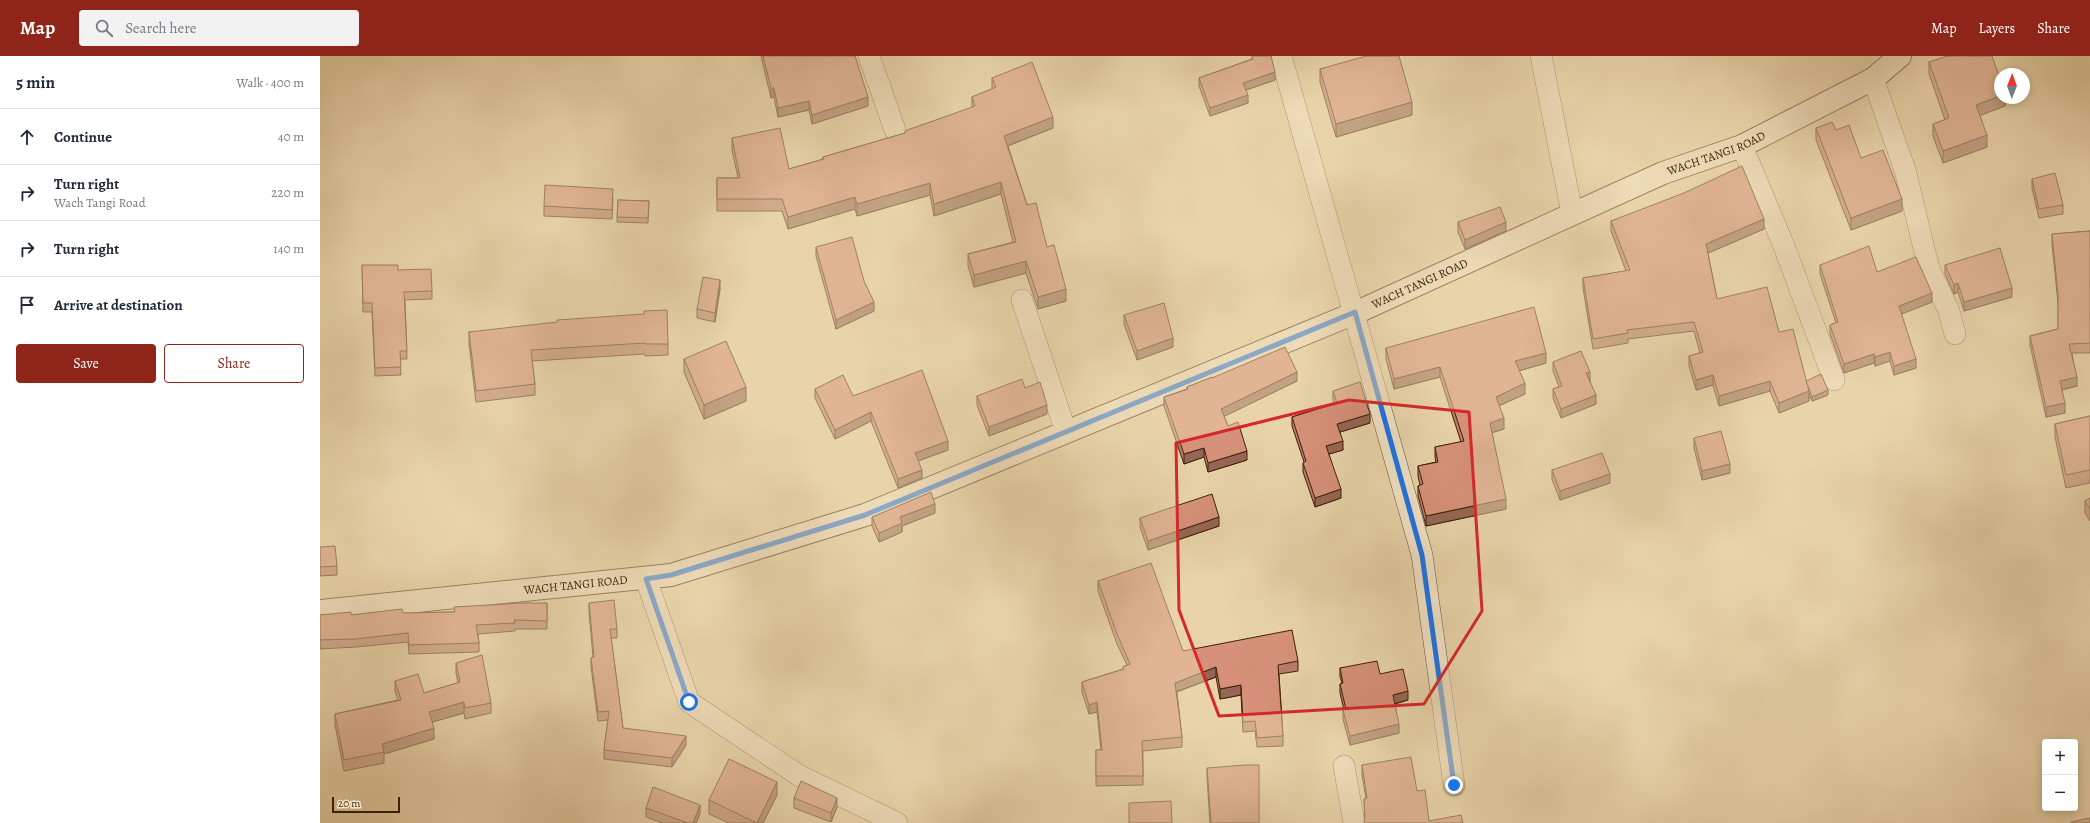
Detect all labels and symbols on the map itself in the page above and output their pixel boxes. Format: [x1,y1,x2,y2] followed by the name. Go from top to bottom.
[1994,68,2030,104] north arrow
[1664,127,1768,179] street label: WACH TANGI ROAD
[1368,255,1470,313] street label: WACH TANGI ROAD
[522,572,628,598] street label: WACH TANGI ROAD
[680,693,698,711] route start
[1445,776,1463,794] route end
[332,795,400,814] scale bar

